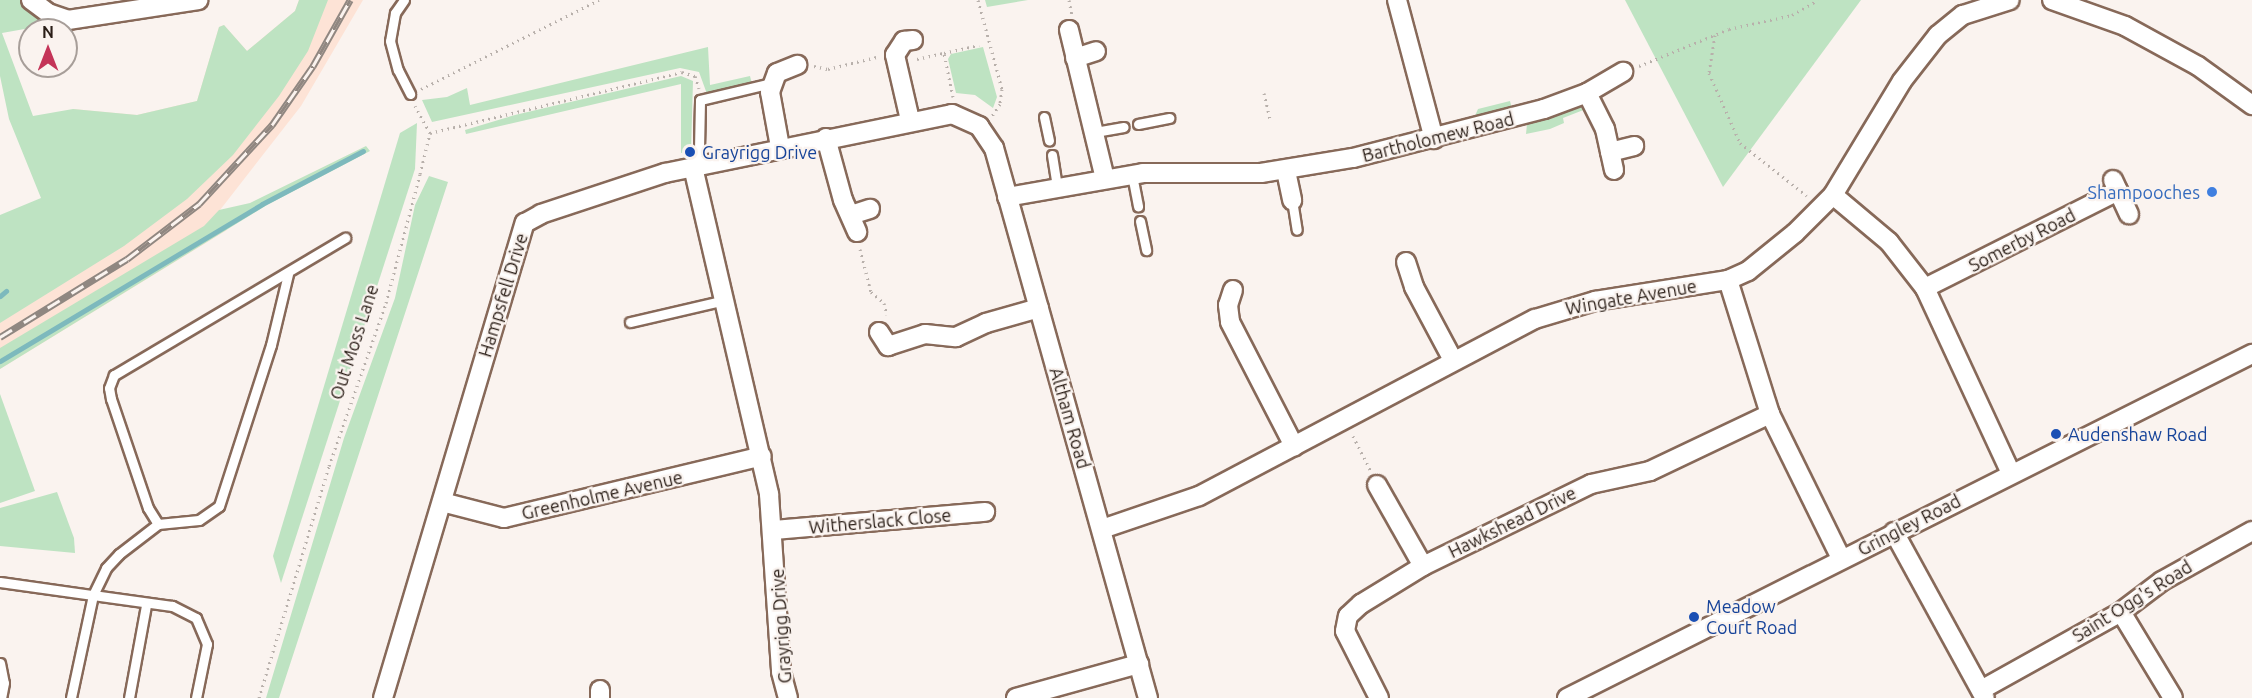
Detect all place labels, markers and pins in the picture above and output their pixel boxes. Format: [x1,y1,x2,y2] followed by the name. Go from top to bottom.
[702,141,817,163] place label: Grayrigg Drive
[683,145,697,159] marker: Grayrigg Drive
[2088,181,2200,203] place label: Shampooches
[2205,185,2219,199] marker: Shampooches
[2068,423,2208,445] place label: Audenshaw Road
[2049,427,2063,441] marker: Audenshaw Road
[1706,596,1797,638] place label: Meadow Court Road
[1687,610,1701,624] marker: Meadow Court Road

